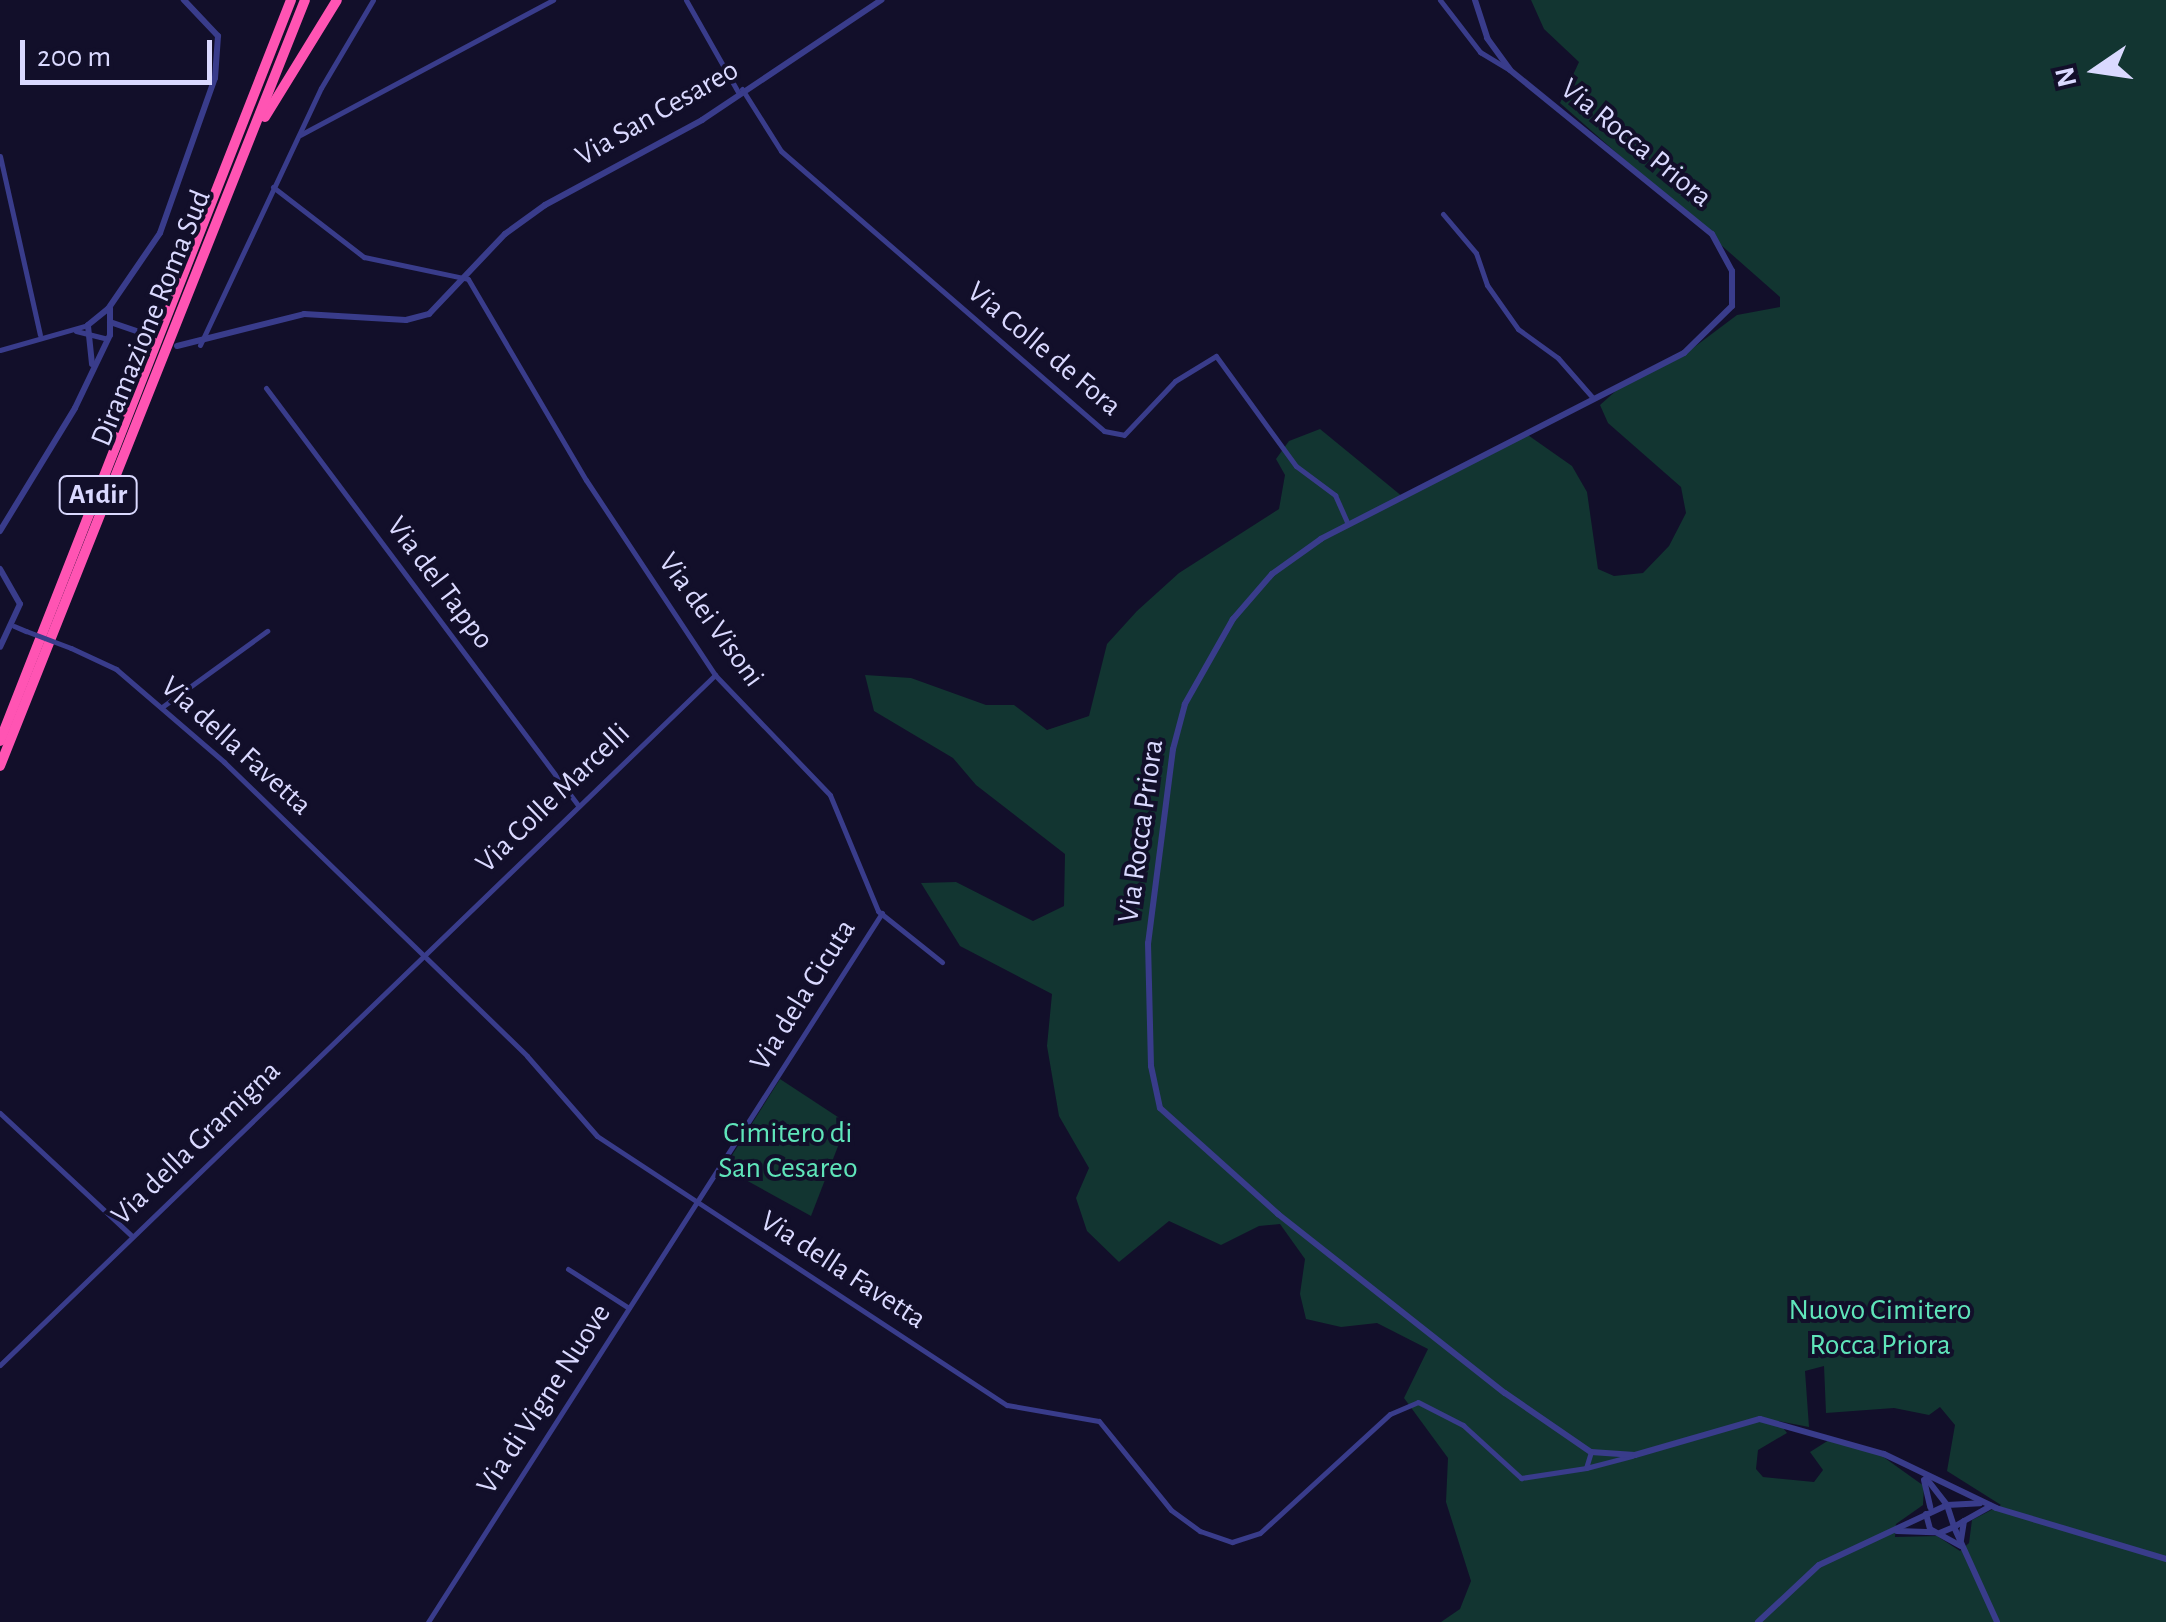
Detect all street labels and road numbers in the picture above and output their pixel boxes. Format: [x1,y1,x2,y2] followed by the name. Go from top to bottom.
[569,52,745,174] street label: Via San Cesareo
[1553,71,1719,215] street label: Via Rocca Priora
[83,184,219,452] street label: Diramazione Roma Sud
[960,274,1128,424] street label: Via Colle de Fora
[58,472,138,518] road number: A1dir
[379,510,501,656] street label: Via del Tappo
[650,546,772,694] street label: Via dei Visoni
[153,669,319,823] street label: Via della Favetta
[468,715,638,881] street label: Via Colle Marcelli
[1110,737,1172,925] street label: Via Rocca Priora
[742,913,864,1077] street label: Via dela Cicuta
[104,1053,288,1233] street label: Via della Gramigna
[753,1203,933,1337] street label: Via della Favetta
[469,1297,619,1501] street label: Via di Vigne Nuove

